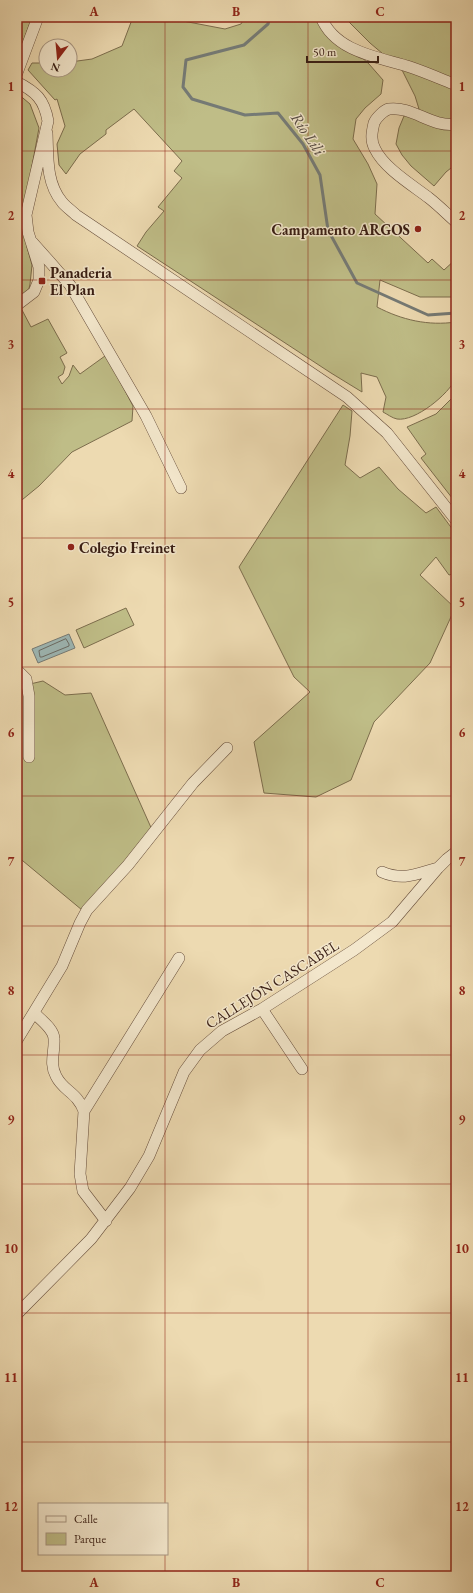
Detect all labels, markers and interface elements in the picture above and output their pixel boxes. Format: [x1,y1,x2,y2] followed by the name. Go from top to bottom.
[88,3,99,20] text: A
[232,3,240,20] text: B
[375,3,385,20] text: C
[38,38,78,78] north arrow
[307,38,378,64] scale bar
[313,44,337,60] text: 50 m
[49,60,61,76] text: N
[8,78,15,95] text: 1
[459,78,466,95] text: 1
[286,108,331,161] water label: Río Lili
[8,207,15,224] text: 2
[459,207,466,224] text: 2
[272,220,410,239] place label: Campamento ARGOS
[413,224,423,234] marker: Campamento ARGOS
[50,263,112,299] place label: Panaderia El Plan
[37,276,47,286] marker: Panaderia El Plan
[8,336,15,353] text: 3
[459,336,466,353] text: 3
[8,465,15,482] text: 4
[459,465,466,482] text: 4
[79,538,176,557] place label: Colegio Freinet
[66,542,76,552] marker: Colegio Freinet
[8,594,14,611] text: 5
[459,594,465,611] text: 5
[8,724,15,741] text: 6
[459,724,466,741] text: 6
[8,853,15,870] text: 7
[459,853,466,870] text: 7
[202,935,342,1033] street label: CALLEJÓN CASCABEL
[8,982,15,999] text: 8
[459,982,466,999] text: 8
[8,1111,15,1128] text: 9
[459,1111,466,1128] text: 9
[4,1240,18,1257] text: 10
[455,1240,469,1257] text: 10
[4,1369,18,1386] text: 11
[455,1369,469,1386] text: 11
[4,1498,18,1515] text: 12
[455,1498,469,1515] text: 12
[38,1503,168,1555] legend
[74,1511,98,1527] text: Calle
[74,1531,106,1547] text: Parque
[88,1574,99,1591] text: A
[232,1574,240,1591] text: B
[375,1574,385,1591] text: C

